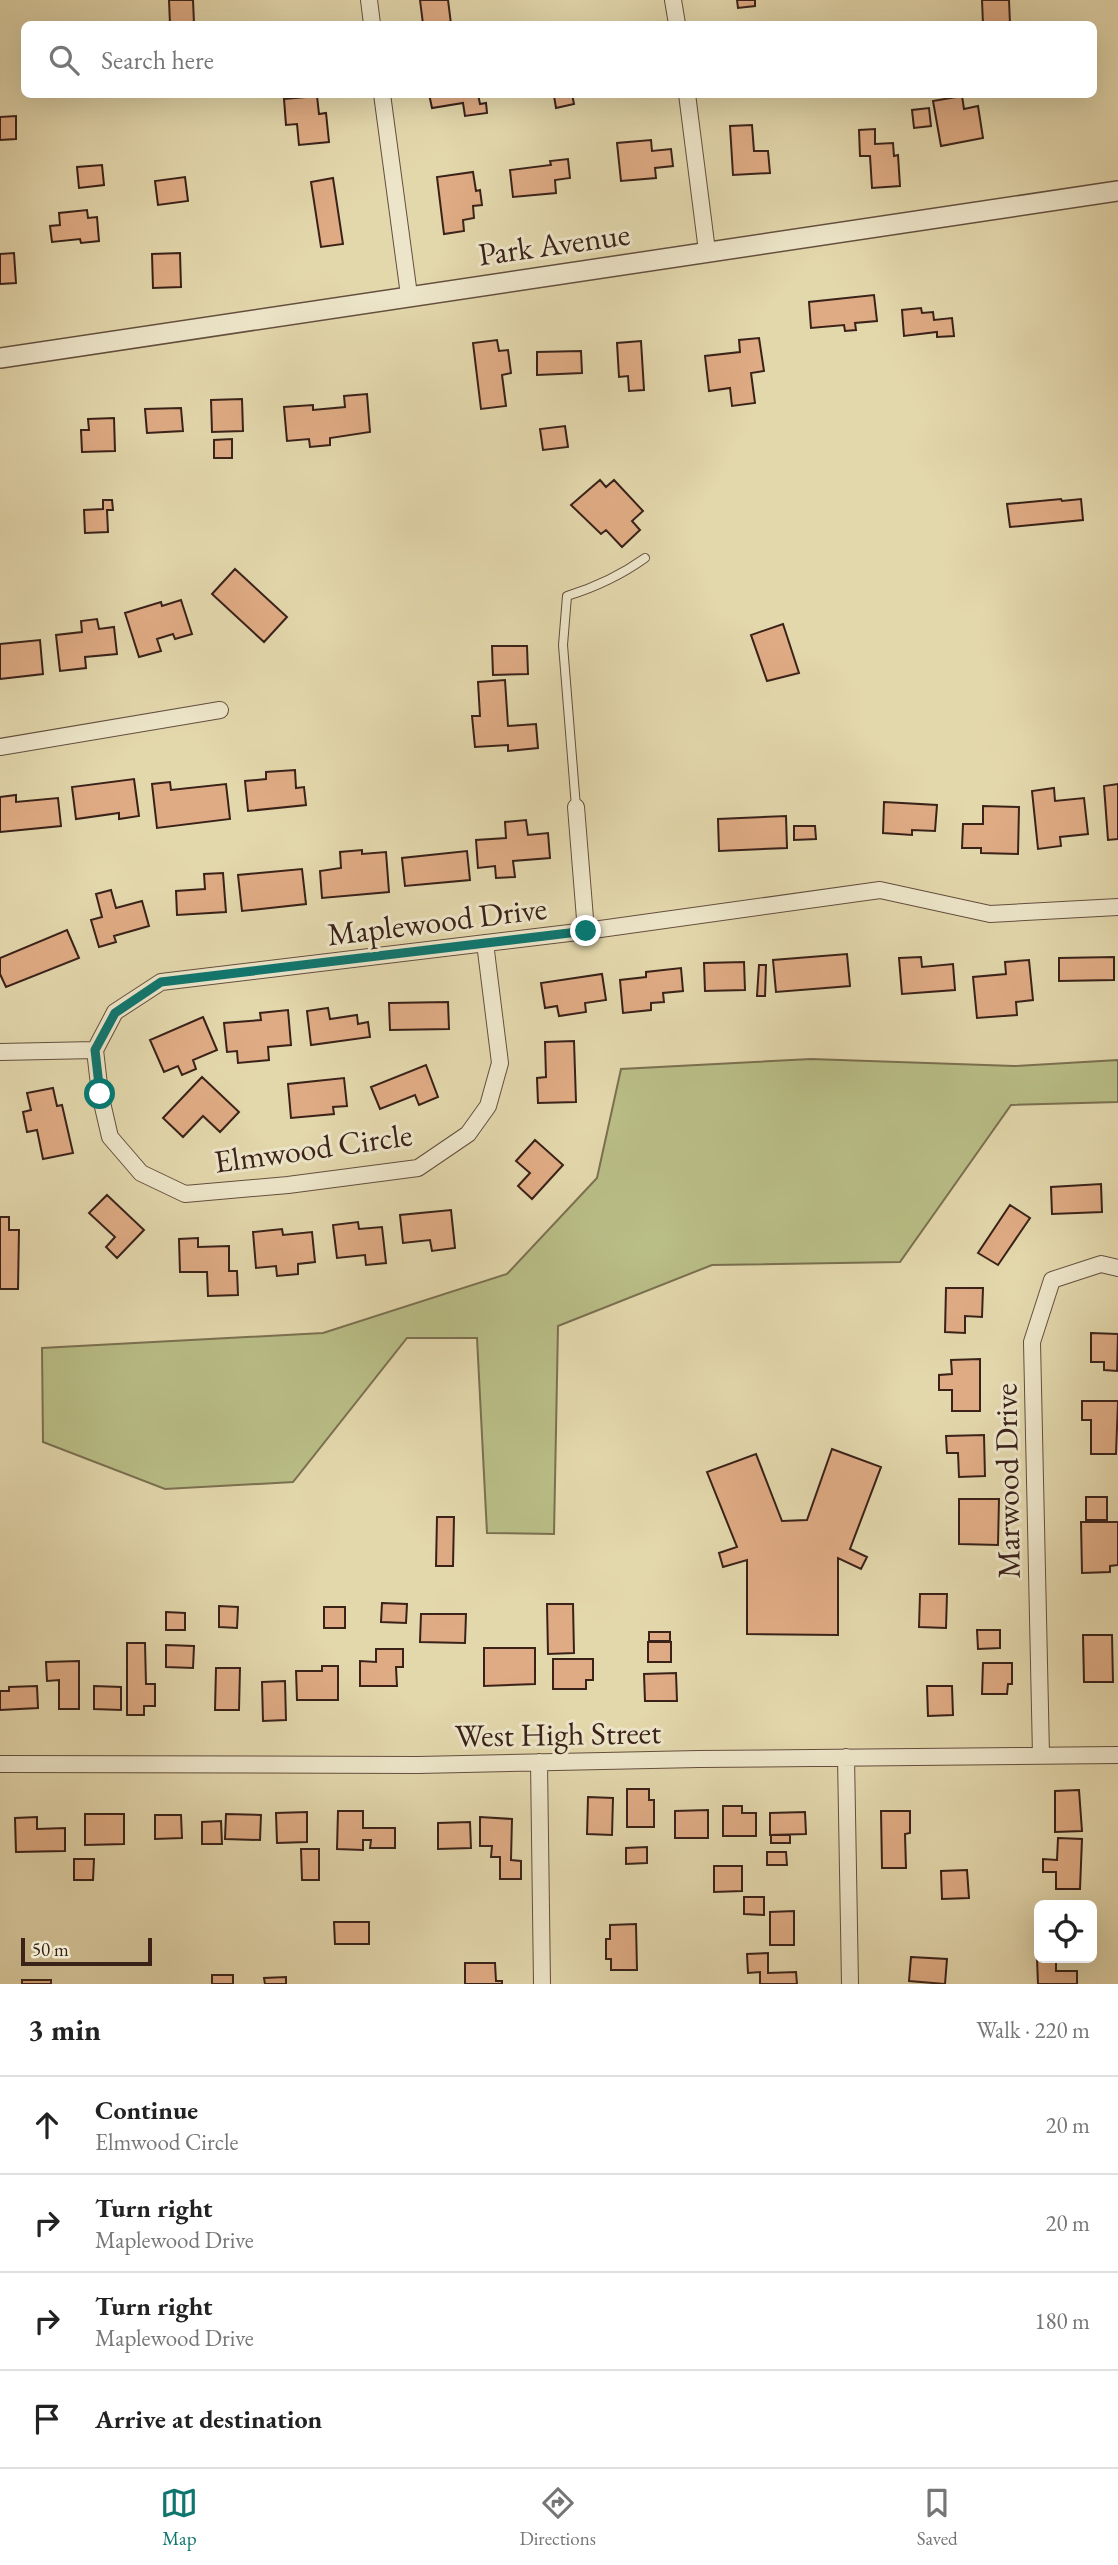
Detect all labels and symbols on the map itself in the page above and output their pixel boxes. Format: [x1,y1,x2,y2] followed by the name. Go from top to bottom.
[475,213,633,275] street label: Park Avenue
[325,887,549,955] street label: Maplewood Drive
[570,915,601,946] route end
[84,1078,115,1109] route start
[211,1113,415,1183] street label: Elmwood Circle
[984,1383,1030,1579] street label: Marwood Drive
[455,1711,661,1757] street label: West High Street
[21,1935,152,1967] scale bar

